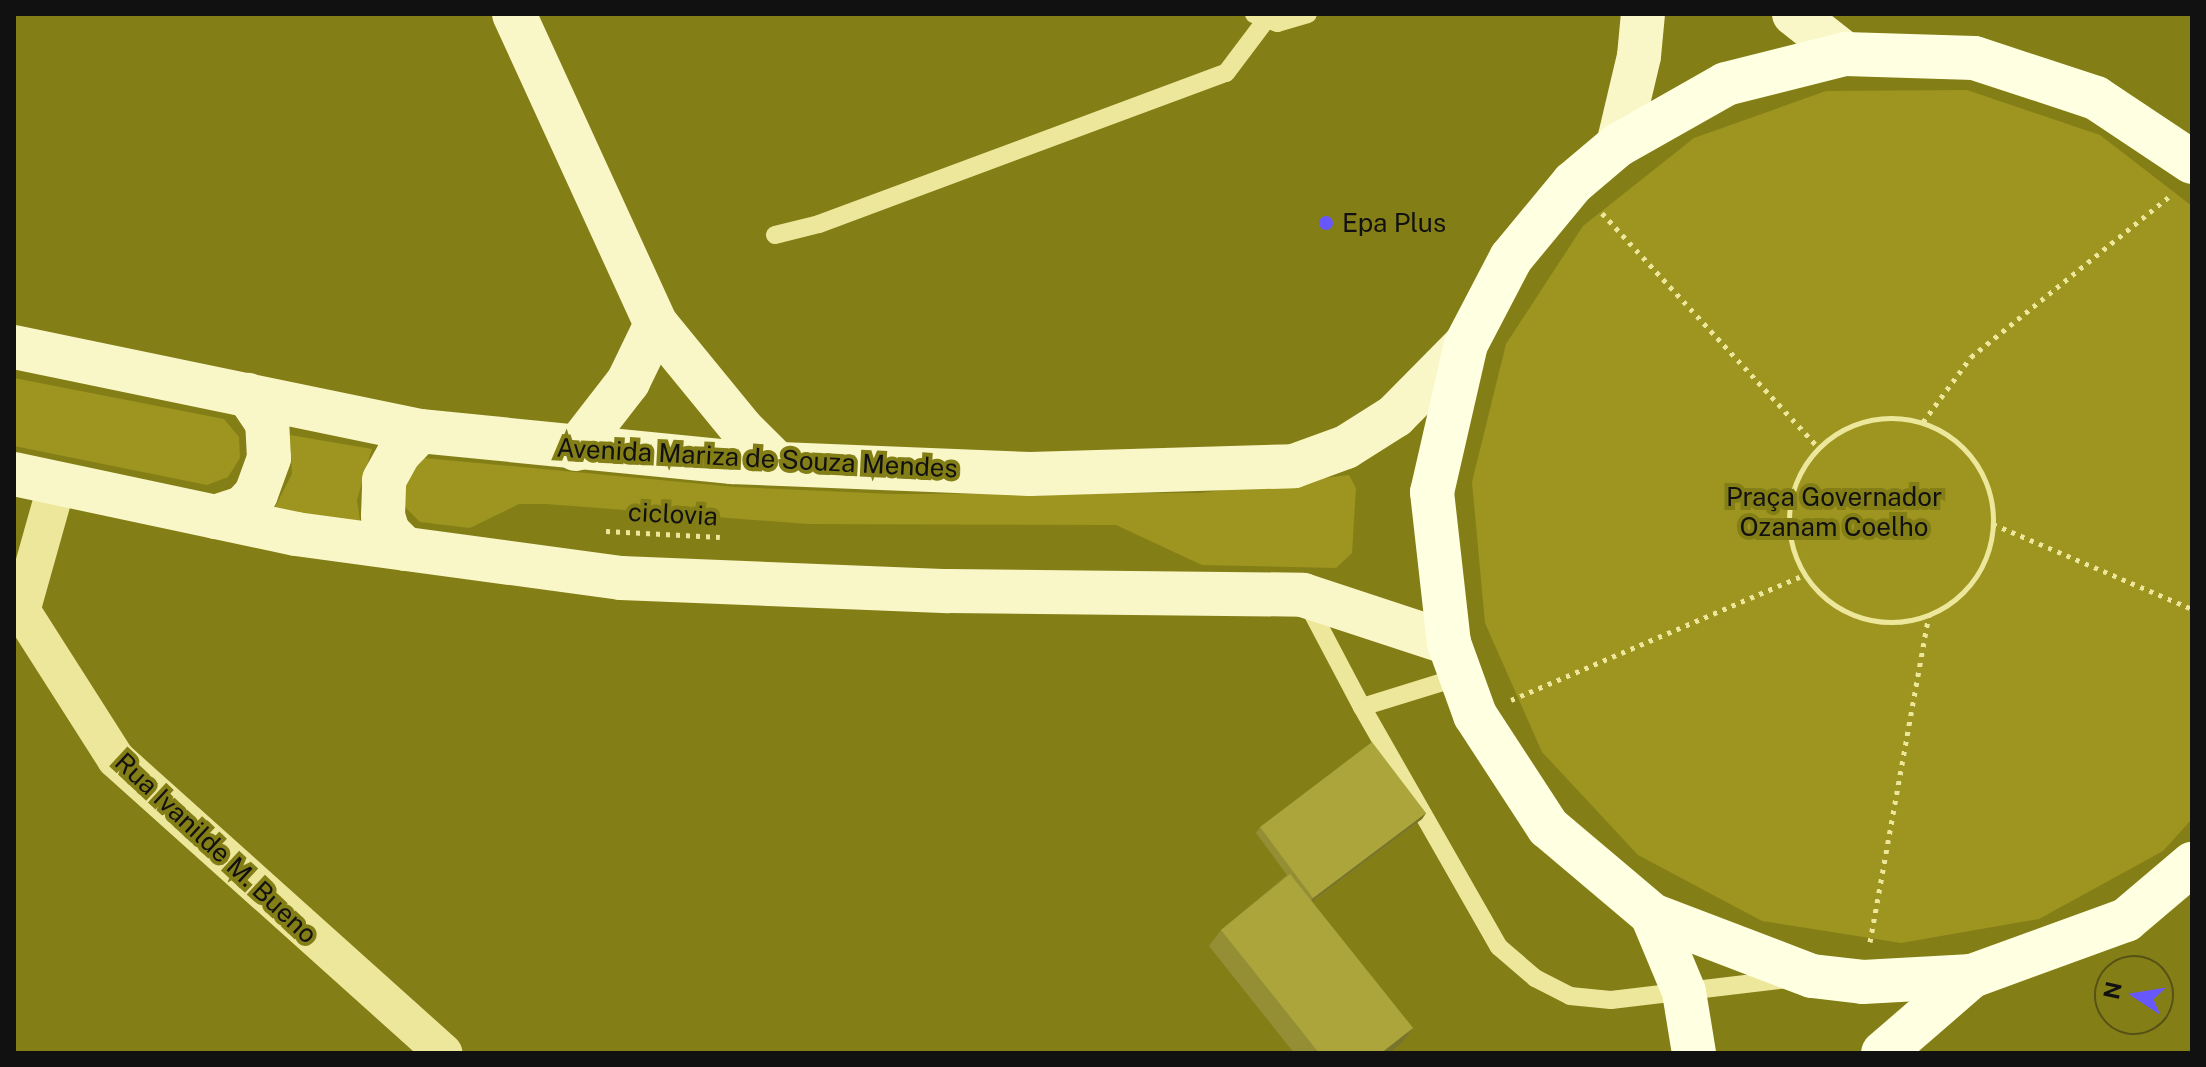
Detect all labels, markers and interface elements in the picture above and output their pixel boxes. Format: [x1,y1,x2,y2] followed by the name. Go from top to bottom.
[1342,207,1446,239] place label: Epa Plus
[1317,214,1335,232] marker: Epa Plus
[555,432,959,484] street label: Avenida Mariza de Souza Mendes
[1726,481,1942,542] park label: Praça Governador Ozanam Coelho
[627,496,719,532] street label: ciclovia
[108,746,324,950] street label: Rua Ivanilde M. Bueno
[2094,955,2174,1035] north arrow
[2098,979,2127,1002] text: N

